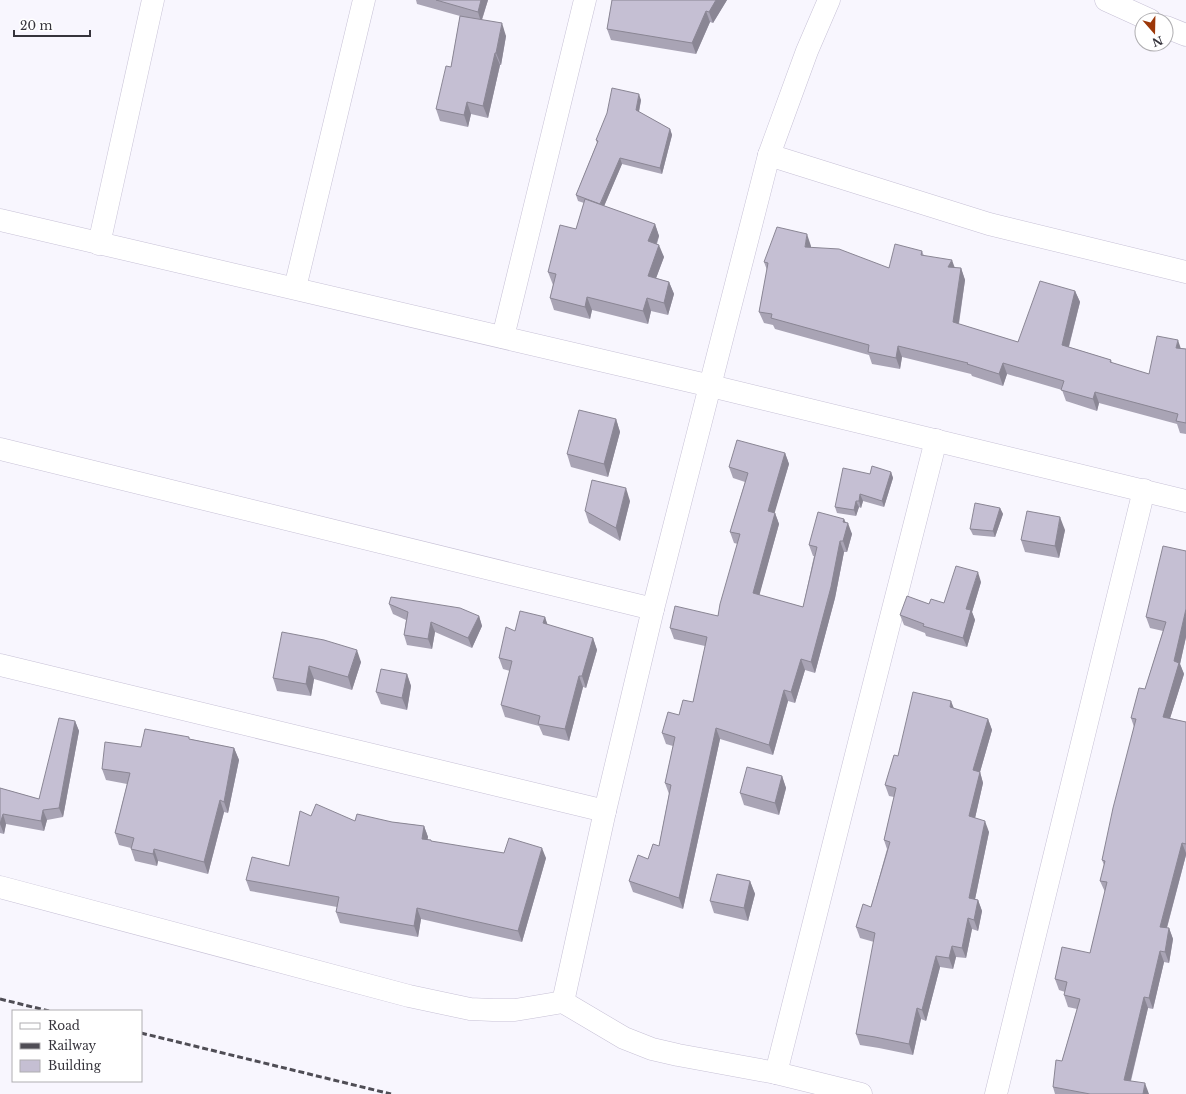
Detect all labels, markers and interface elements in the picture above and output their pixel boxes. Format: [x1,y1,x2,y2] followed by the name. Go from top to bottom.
[14,12,90,38] scale bar
[1134,12,1174,52] north arrow
[20,18,52,33] text: 20 m
[1150,33,1165,50] text: N
[12,1010,142,1082] legend
[48,1018,80,1033] text: Road
[48,1038,97,1053] text: Railway
[48,1058,102,1073] text: Building

